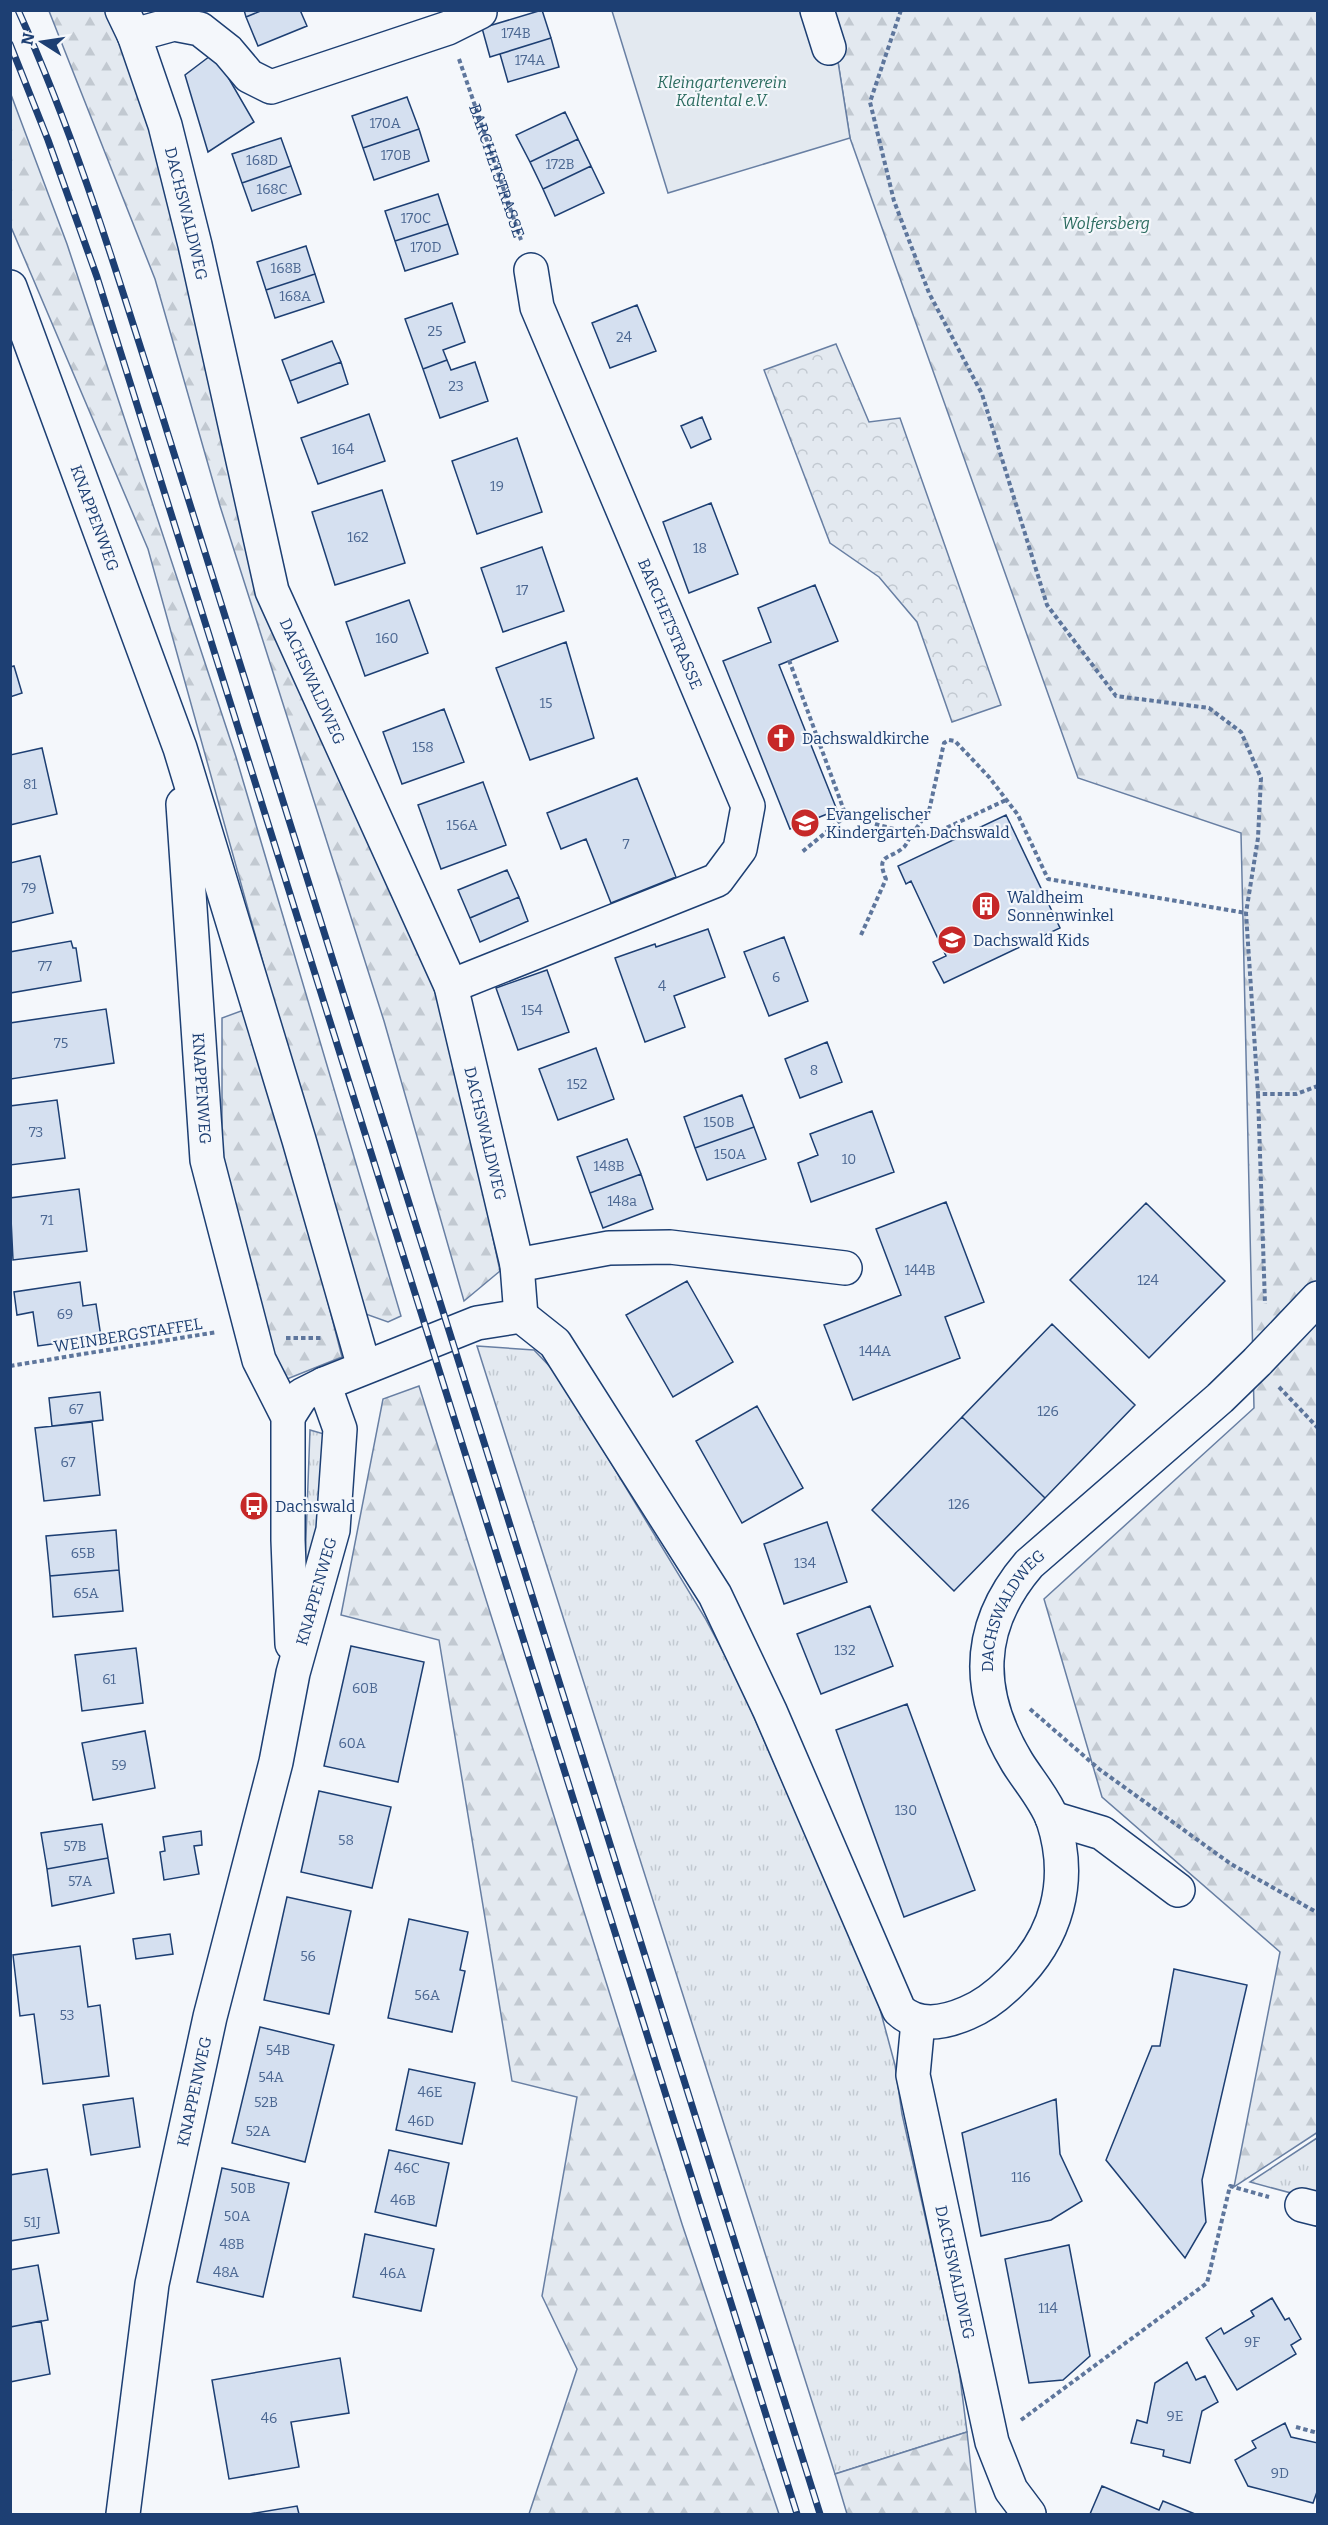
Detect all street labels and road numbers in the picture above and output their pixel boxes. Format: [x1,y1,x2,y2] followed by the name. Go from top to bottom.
[466,101,529,240] street label: BARCHETSTRASSE
[161,145,212,282] street label: DACHSWALDWEG
[67,462,123,574] street label: KNAPPENWEG
[634,556,706,692] street label: BARCHETSTRASSE
[276,615,350,747] street label: DACHSWALDWEG
[189,1032,215,1145] street label: KNAPPENWEG
[461,1065,511,1202] street label: DACHSWALDWEG
[52,1314,204,1356] street label: WEINBERGSTAFFEL
[292,1535,340,1648] street label: KNAPPENWEG
[977,1545,1049,1672] street label: DACHSWALDWEG
[173,2035,215,2148] street label: KNAPPENWEG
[932,2204,979,2341] street label: DACHSWALDWEG

